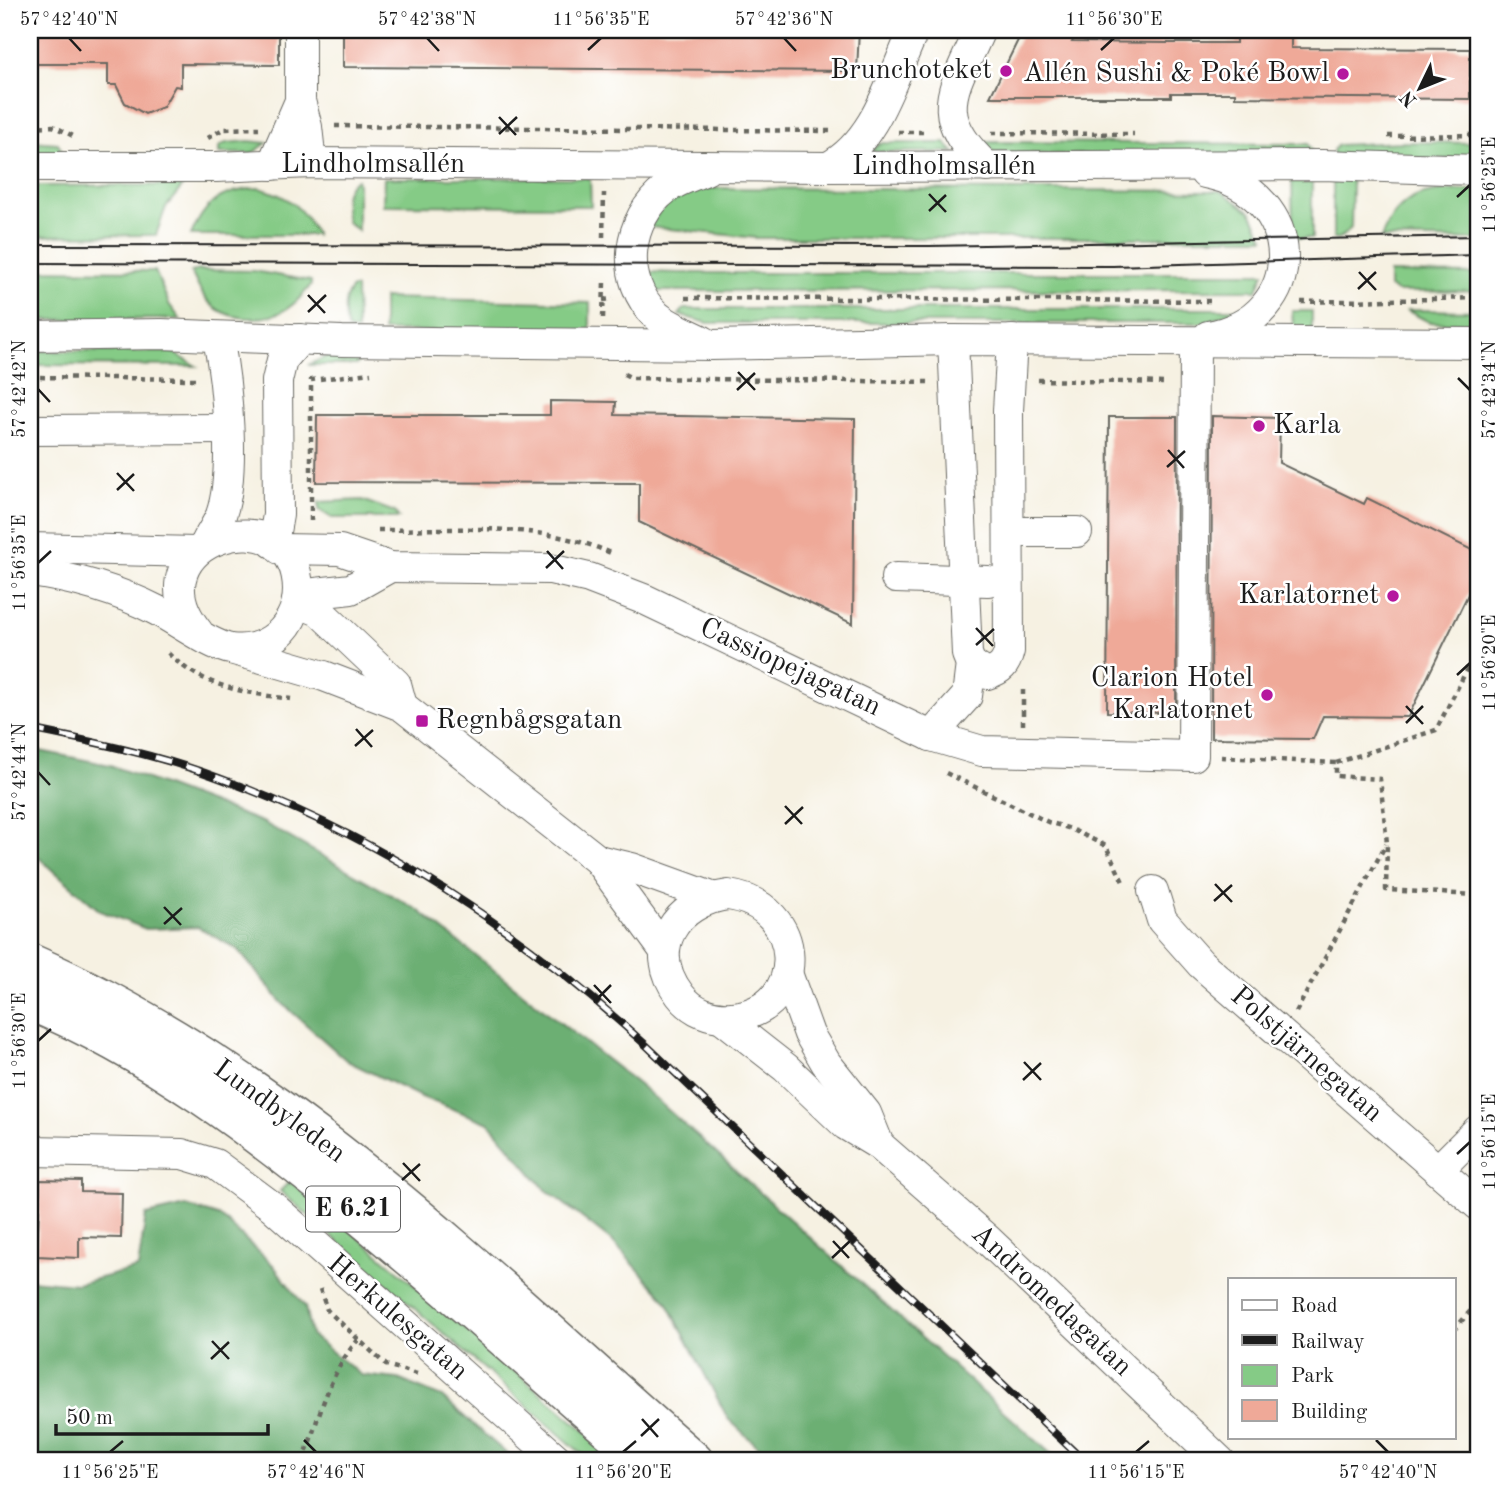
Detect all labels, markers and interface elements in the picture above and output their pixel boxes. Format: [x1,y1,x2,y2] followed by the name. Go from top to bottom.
[20,11,118,29] text: 57°42'40"N
[378,11,476,29] text: 57°42'38"N
[553,11,649,29] text: 11°56'35"E
[735,11,833,29] text: 57°42'36"N
[1066,11,1162,29] text: 11°56'30"E
[1386,52,1456,122] north arrow
[830,57,992,85] place label: Brunchoteket
[1023,60,1329,88] place label: Allén Sushi & Poké Bowl
[998,63,1014,79] marker: Brunchoteket
[1335,66,1351,82] marker: Allén Sushi & Poké Bowl
[1397,86,1421,110] text: N
[1481,137,1499,233] text: 11°56'25"E
[281,151,465,179] street label: Lindholmsallén
[852,153,1036,181] street label: Lindholmsallén
[11,340,29,438] text: 57°42'42"N
[1481,341,1499,439] text: 57°42'34"N
[1273,412,1341,440] place label: Karla
[1251,418,1267,434] marker: Karla
[11,515,29,611] text: 11°56'35"E
[1238,582,1379,610] place label: Karlatornet
[1385,588,1401,604] marker: Karlatornet
[695,614,885,722] street label: Cassiopejagatan
[1481,615,1499,711] text: 11°56'20"E
[1091,665,1253,725] place label: Clarion Hotel Karlatornet
[1259,687,1275,703] marker: Clarion Hotel Karlatornet
[436,707,622,735] place label: Regnbågsgatan
[414,713,430,729] marker: Regnbågsgatan
[11,723,29,821] text: 57°42'44"N
[1225,982,1387,1128] street label: Polstjärnegatan
[11,993,29,1089] text: 11°56'30"E
[208,1055,350,1169] street label: Lundbyleden
[1481,1094,1499,1190] text: 11°56'15"E
[306,1186,400,1232] road number: E 6.21
[965,1220,1137,1382] street label: Andromedagatan
[321,1250,473,1386] street label: Herkulesgatan
[1228,1278,1456,1438] legend
[1291,1296,1338,1317] text: Road
[1291,1332,1365,1353] text: Railway
[1291,1366,1334,1387] text: Park
[56,1393,268,1437] scale bar
[1291,1402,1368,1423] text: Building
[66,1408,113,1429] text: 50 m
[62,1464,158,1482] text: 11°56'25"E
[267,1464,365,1482] text: 57°42'46"N
[575,1464,671,1482] text: 11°56'20"E
[1088,1464,1184,1482] text: 11°56'15"E
[1339,1464,1437,1482] text: 57°42'40"N

